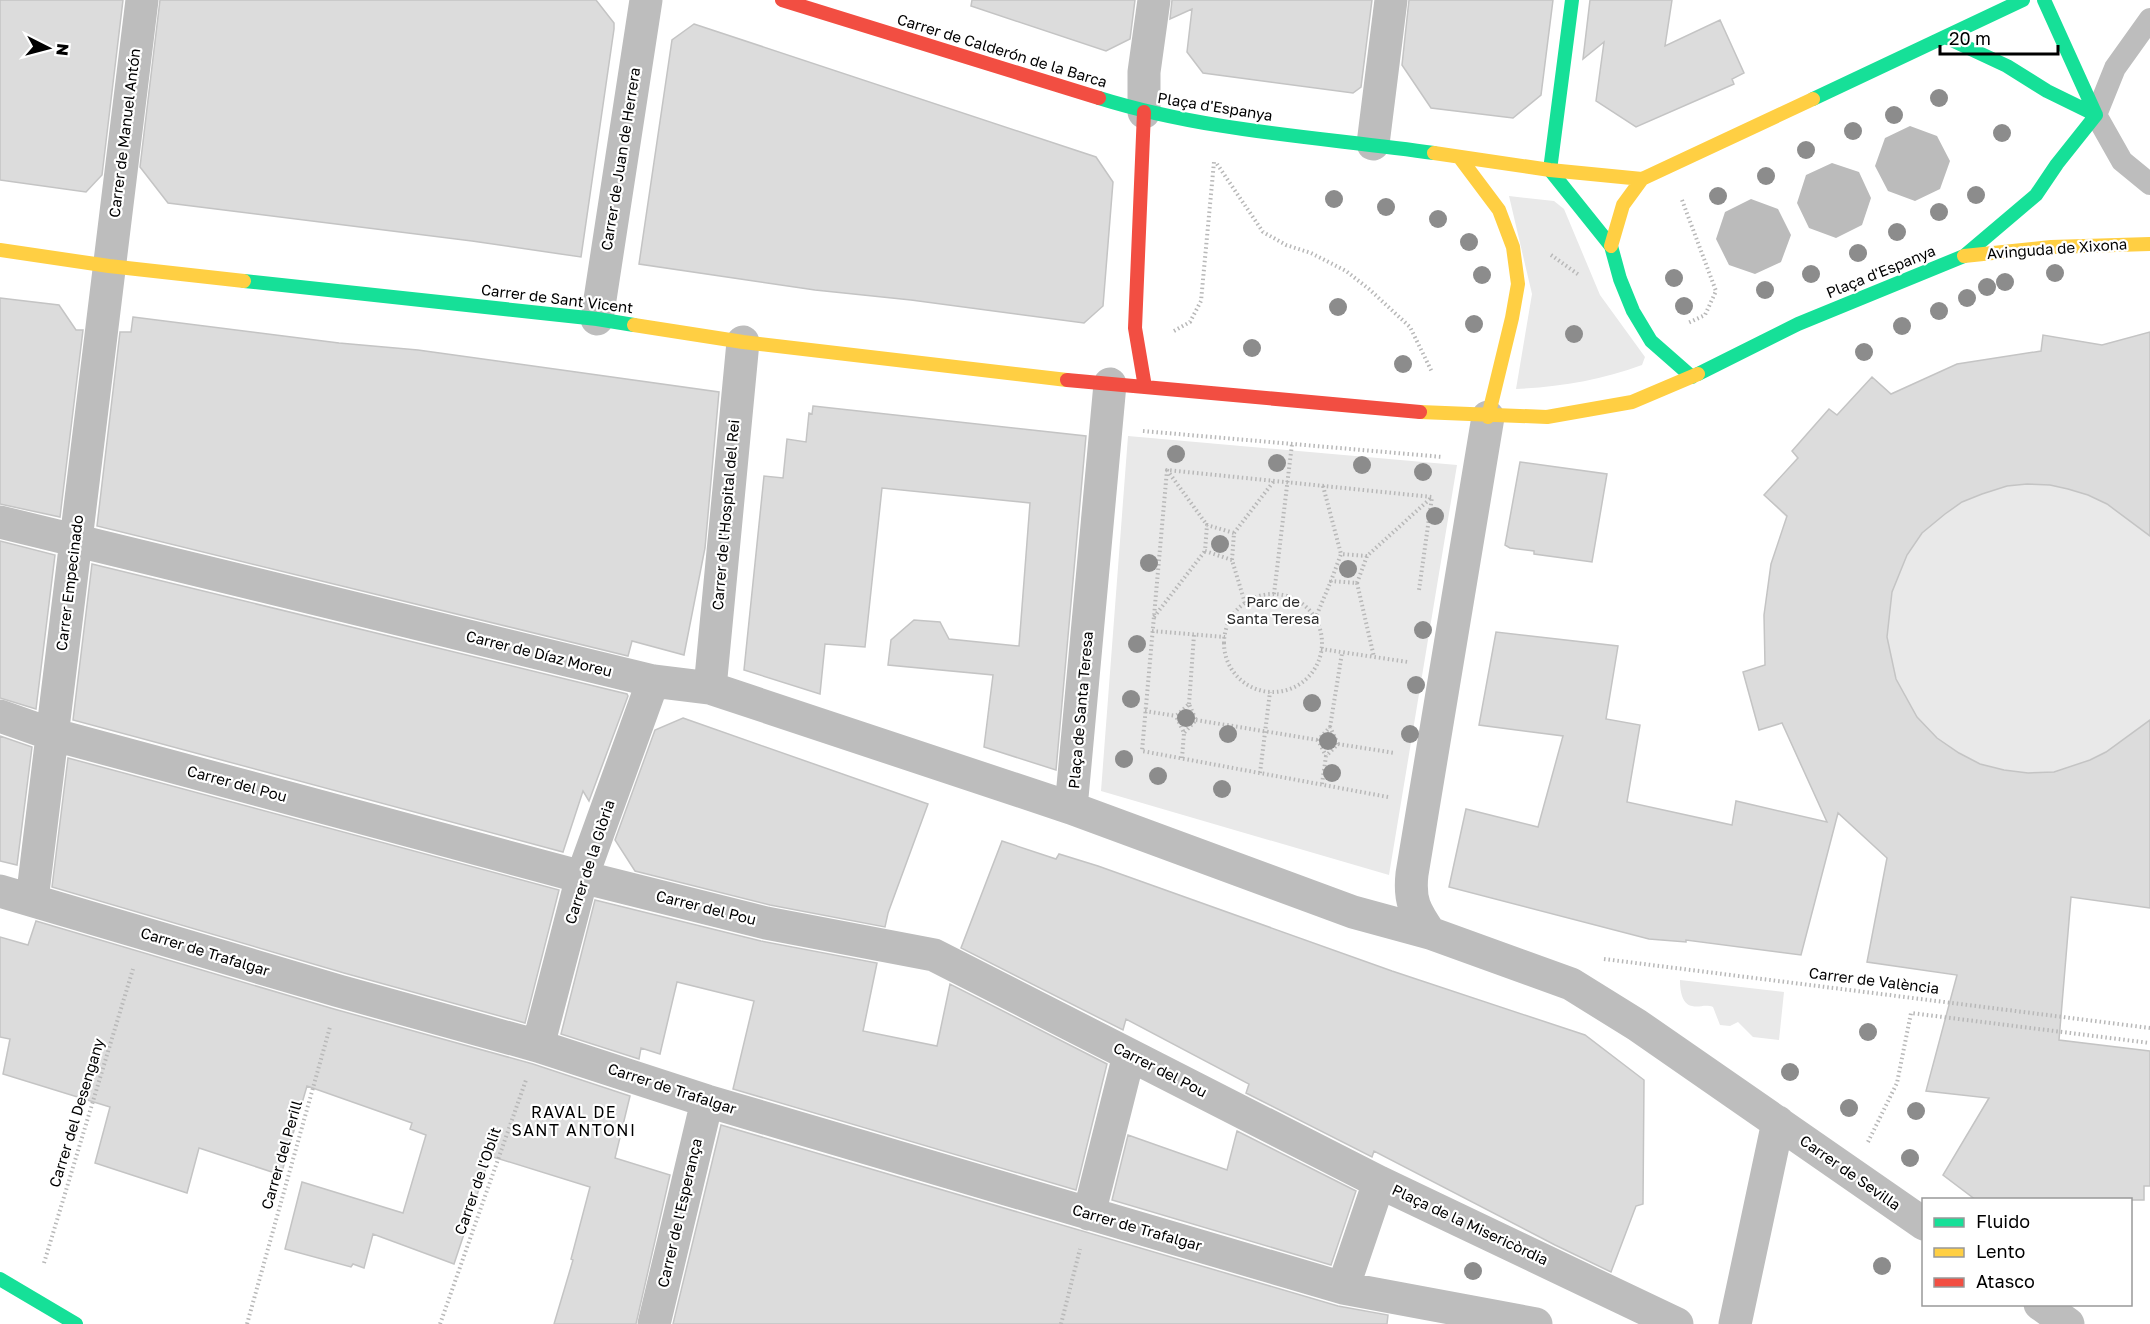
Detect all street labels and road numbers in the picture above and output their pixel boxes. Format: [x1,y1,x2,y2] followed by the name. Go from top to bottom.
[895,9,1109,91] street label: Carrer de Calderón de la Barca
[105,47,143,219] street label: Carrer de Manuel Antón
[597,66,643,252] street label: Carrer de Juan de Herrera
[1156,88,1274,124] street label: Plaça d'Espanya
[1986,234,2128,262] street label: Avinguda de Xixona
[1823,241,1938,301] street label: Plaça d'Espanya
[480,280,634,316] street label: Carrer de Sant Vicent
[708,419,742,611] street label: Carrer de l'Hospital del Rei
[52,514,86,652] street label: Carrer Empecinado
[464,626,614,680] street label: Carrer de Díaz Moreu
[1064,630,1096,789] street label: Plaça de Santa Teresa
[185,761,289,805] street label: Carrer del Pou
[560,797,618,926] street label: Carrer de la Glòria
[654,886,758,928] street label: Carrer del Pou
[138,923,272,979] street label: Carrer de Trafalgar
[1808,963,1940,997] street label: Carrer de València
[45,1035,107,1190] street label: Carrer del Desengany
[1111,1038,1210,1100] street label: Carrer del Pou
[606,1059,739,1117] street label: Carrer de Trafalgar
[257,1098,305,1211] street label: Carrer del Perill
[450,1124,504,1237] street label: Carrer de l'Oblit
[1797,1131,1904,1214] street label: Carrer de Sevilla
[653,1136,705,1289] street label: Carrer de l'Esperança
[1389,1180,1551,1268] street label: Plaça de la Misericòrdia
[1070,1200,1204,1254] street label: Carrer de Trafalgar

